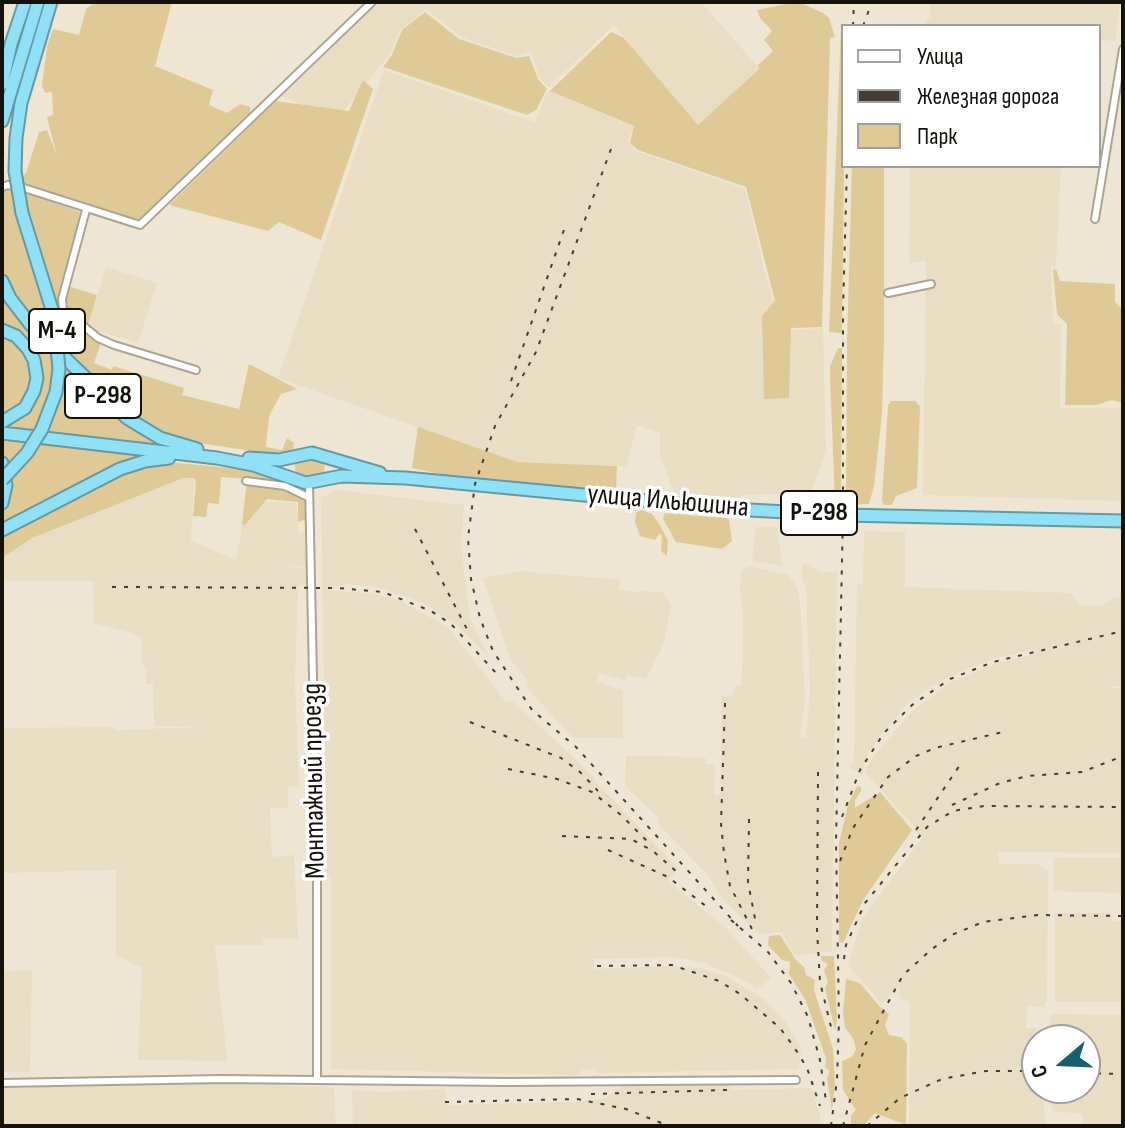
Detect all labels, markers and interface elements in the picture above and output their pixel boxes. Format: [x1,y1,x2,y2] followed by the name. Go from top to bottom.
[841,24,1101,168] legend
[917,42,963,71] text: Улица
[917,82,1059,111] text: Железная дорога
[917,122,957,151] text: Парк
[29,309,85,353] road number: М-4
[65,374,141,418] road number: Р-298
[586,478,750,526] street label: улица Ильюшина
[781,491,857,535] road number: Р-298
[296,683,334,879] street label: Монтажный проезд
[1021,1024,1101,1104] north arrow
[1025,1062,1054,1081] text: С

